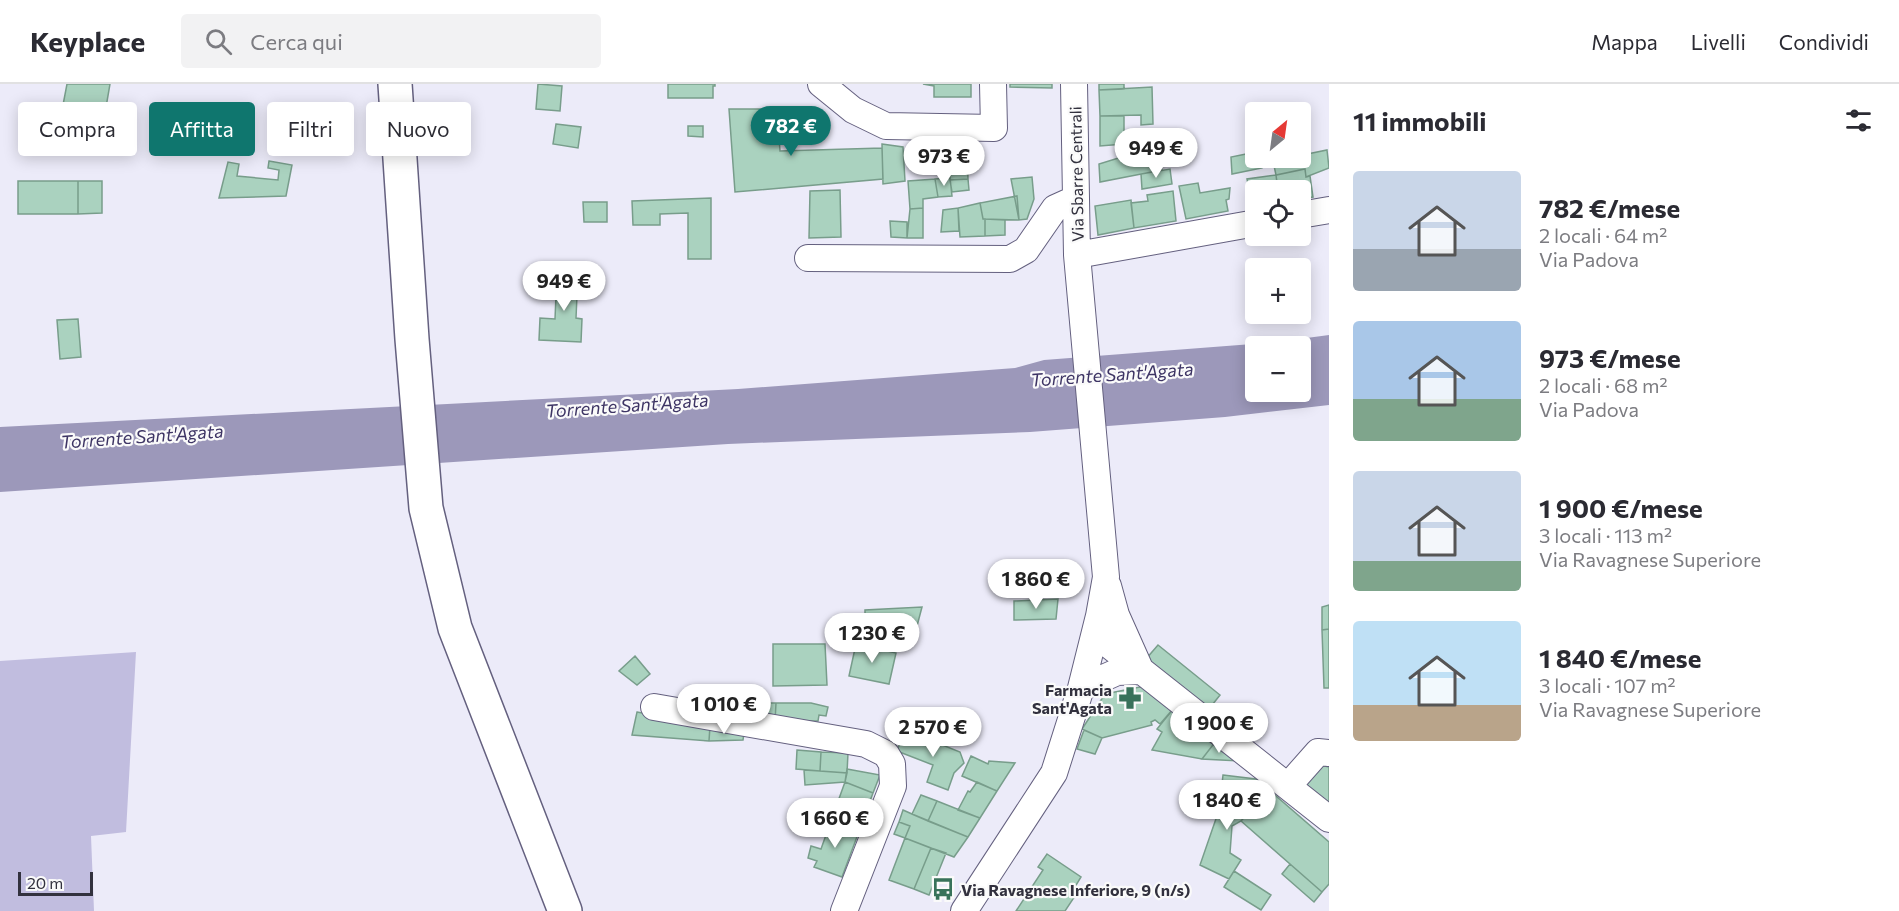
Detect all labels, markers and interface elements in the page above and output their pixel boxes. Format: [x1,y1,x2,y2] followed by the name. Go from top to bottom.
[181,14,601,68] search box
[30,24,145,58] text: Keyplace
[202,25,235,58] icon: search
[250,28,343,55] text: Cerca qui
[1591,29,1658,54] text: Mappa
[1691,29,1746,54] text: Livelli
[1779,29,1869,54] text: Condividi
[18,102,137,156] chip: Compra
[149,102,255,156] chip: Affitta
[267,102,354,156] chip: Filtri
[366,102,471,156] chip: Nuovo
[1245,102,1311,168] north arrow
[1245,102,1311,402] map controls
[1842,104,1875,137] icon: filters
[1353,105,1487,136] text: 11 immobili
[749,106,833,157] pin: 782 €
[1065,106,1087,242] street label: Via Sbarre Centrali
[765,113,817,137] text: 782 €
[1114,128,1198,179] pin: 949 €
[1129,135,1183,159] text: 949 €
[902,136,986,187] pin: 973 €
[918,143,970,167] text: 973 €
[1245,180,1311,246] button: locate
[1539,192,1680,223] text: 782 €/mese
[1401,195,1473,267] icon: home
[1539,223,1667,247] text: 2 locali · 64 m²
[1539,247,1639,271] text: Via Padova
[1245,258,1311,324] button: +
[522,261,606,312] pin: 949 €
[537,268,591,292] text: 949 €
[1245,336,1311,402] button: −
[1539,342,1681,373] text: 973 €/mese
[1401,345,1473,417] icon: home
[1030,357,1194,391] water label: Torrente Sant'Agata
[1539,373,1668,397] text: 2 locali · 68 m²
[545,388,709,422] water label: Torrente Sant'Agata
[1539,397,1639,421] text: Via Padova
[60,419,224,453] water label: Torrente Sant'Agata
[1539,492,1703,523] text: 1 900 €/mese
[1401,495,1473,567] icon: home
[1539,523,1672,547] text: 3 locali · 113 m²
[1539,547,1761,571] text: Via Ravagnese Superiore
[981,559,1091,610] pin: 1 860 €
[1002,566,1070,590] text: 1 860 €
[817,613,927,664] pin: 1 230 €
[838,620,906,644] text: 1 230 €
[1539,642,1701,673] text: 1 840 €/mese
[1401,645,1473,717] icon: home
[1539,673,1676,697] text: 3 locali · 107 m²
[1032,680,1112,717] place label: Farmacia Sant'Agata
[669,684,779,735] pin: 1 010 €
[1117,685,1143,711] pharmacy icon: Farmacia Sant'Agata
[691,691,757,715] text: 1 010 €
[1539,697,1761,721] text: Via Ravagnese Superiore
[1164,703,1274,754] pin: 1 900 €
[878,707,988,758] pin: 2 570 €
[1184,710,1254,734] text: 1 900 €
[899,714,967,738] text: 2 570 €
[1172,780,1282,831] pin: 1 840 €
[1193,787,1261,811] text: 1 840 €
[780,798,890,849] pin: 1 660 €
[801,805,869,829] text: 1 660 €
[18,869,93,896] scale bar
[27,873,63,892] text: 20 m
[930,876,956,902] bus stop icon: Via Ravagnese Inferiore, 9 (n/s)
[961,880,1190,899] place label: Via Ravagnese Inferiore, 9 (n/s)

